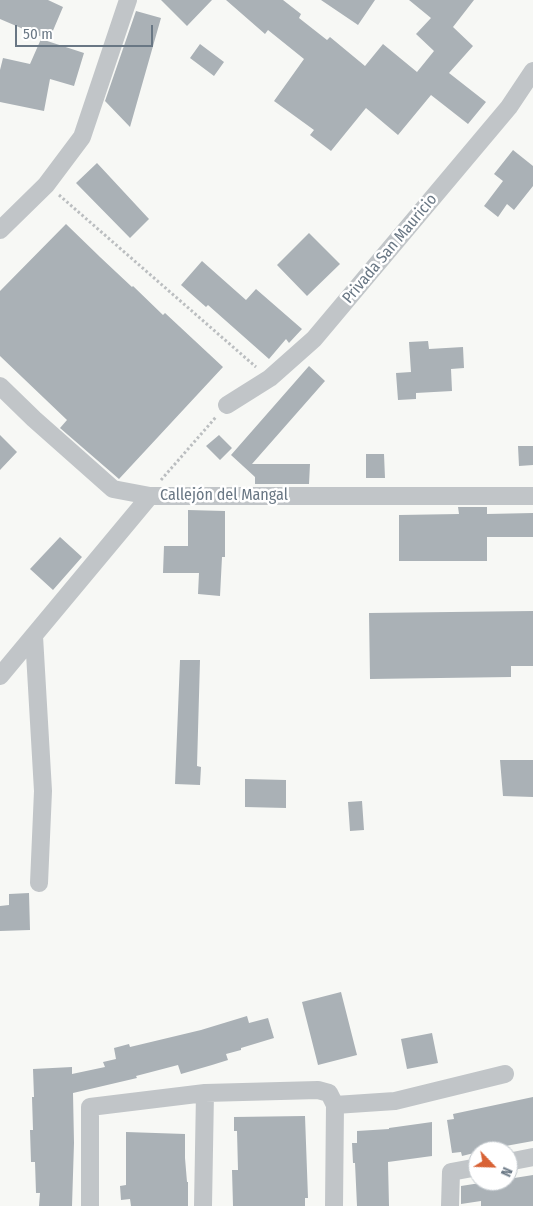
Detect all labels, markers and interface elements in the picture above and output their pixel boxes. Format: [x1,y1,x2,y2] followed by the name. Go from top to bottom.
[18,15,155,47] scale bar
[23,25,53,43] text: 50 m
[339,190,441,308] street label: Privada San Mauricio
[160,486,288,506] street label: Callejón del Mangal
[468,1141,518,1191] north arrow
[497,1165,516,1179] text: N

